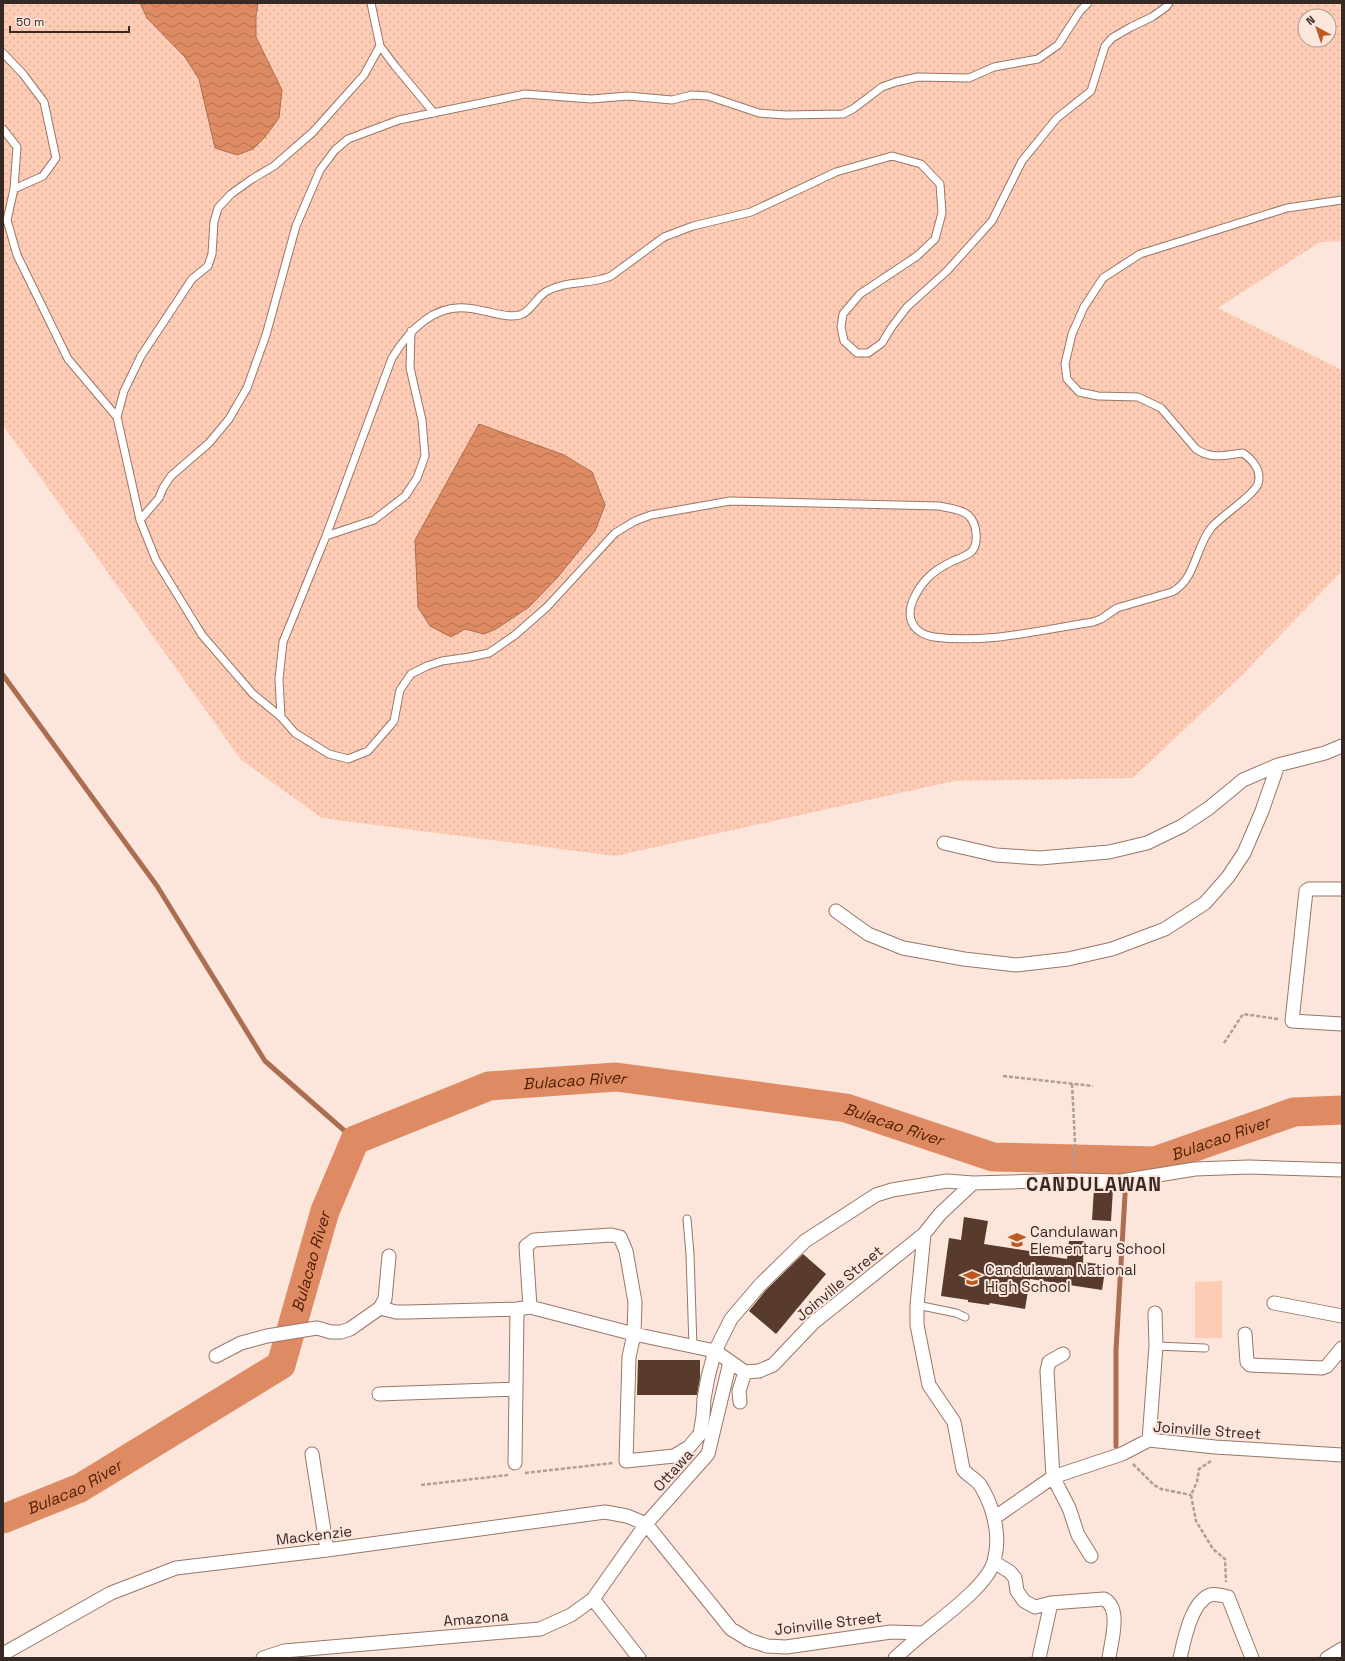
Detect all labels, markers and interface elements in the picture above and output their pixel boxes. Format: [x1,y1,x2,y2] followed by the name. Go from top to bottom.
[10,8,129,34] scale bar
[1297,8,1337,48] north arrow
[1303,13,1318,28] text: N
[16,14,44,30] text: 50 m
[522,1066,629,1094] water label: Bulacao River
[841,1098,948,1151] water label: Bulacao River
[1168,1110,1275,1165] water label: Bulacao River
[1026,1172,1162,1197] district label: CANDULAWAN
[286,1207,335,1315] water label: Bulacao River
[1030,1222,1166,1258] place label: Candulawan Elementary School
[1007,1230,1027,1250] school or university icon: Candulawan Elementary School
[791,1241,887,1325] street label: Joinville Street
[985,1260,1136,1296] place label: Candulawan National High School
[962,1268,982,1288] school or university icon: Candulawan National High School
[1152,1417,1262,1443] street label: Joinville Street
[649,1445,697,1495] street label: Ottawa
[23,1454,127,1519] water label: Bulacao River
[275,1521,353,1549] street label: Mackenzie
[442,1606,510,1630] street label: Amazona
[773,1607,883,1639] street label: Joinville Street

